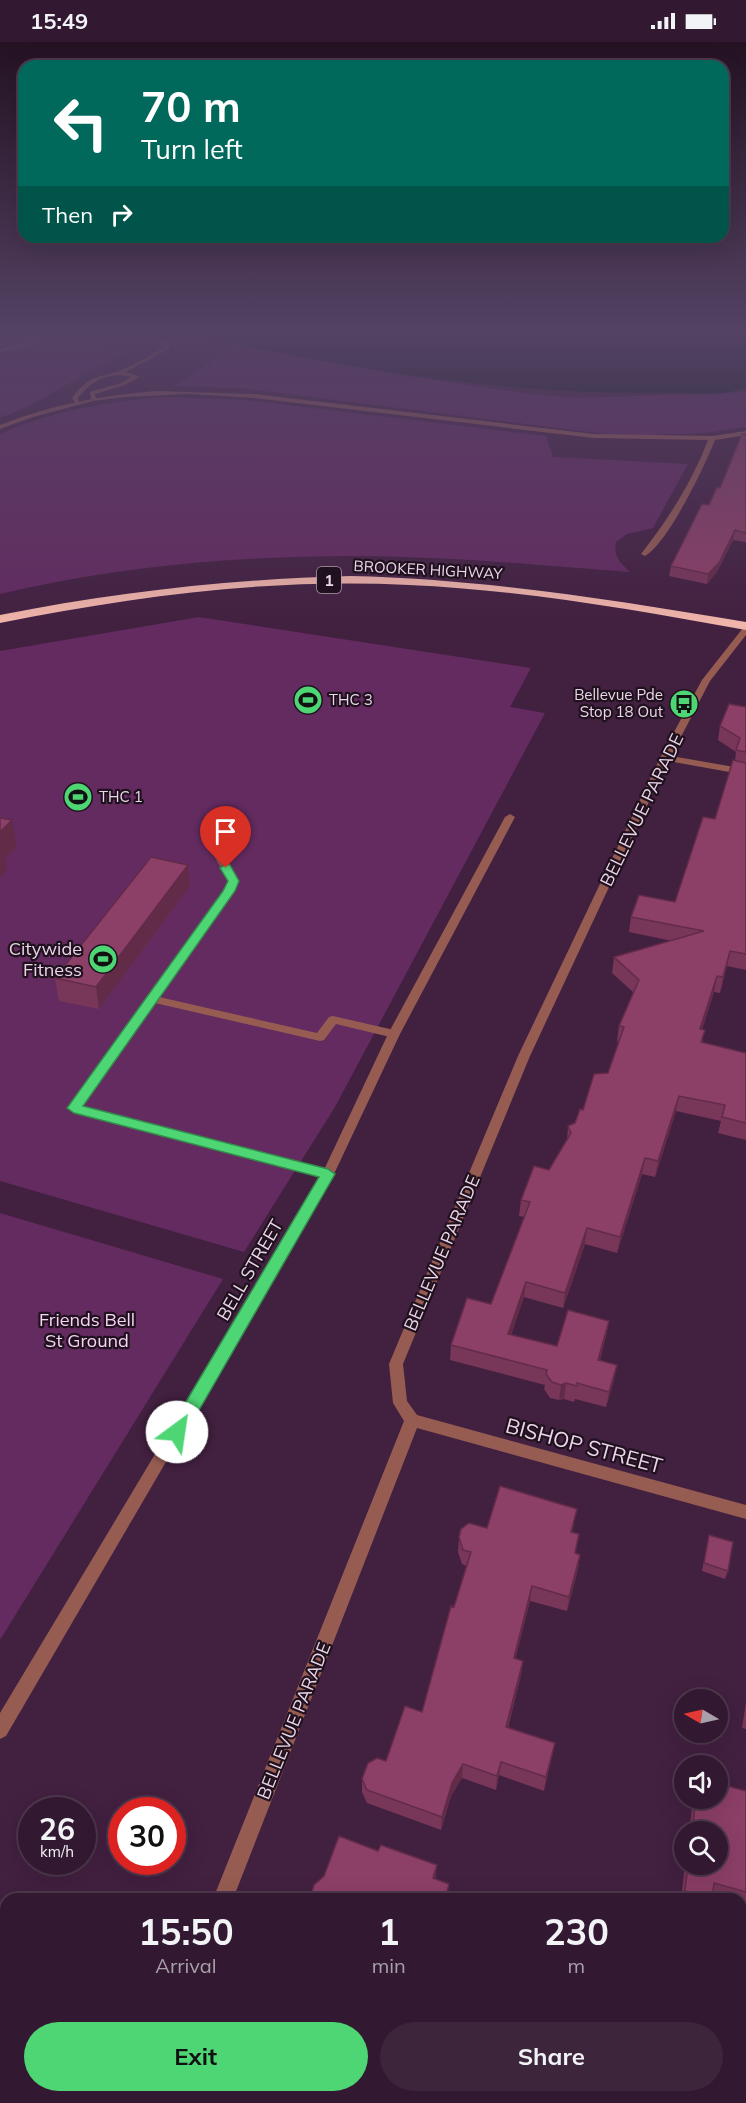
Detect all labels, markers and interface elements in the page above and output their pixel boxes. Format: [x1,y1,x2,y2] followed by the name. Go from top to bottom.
[30,7,88,35] text: 15:49
[141,80,241,133] text: 70 m
[42,84,120,162] icon: left
[141,132,243,166] text: Turn left
[105,198,138,231] icon: right
[42,201,93,229] text: Then
[353,556,504,583] street label: BROOKER HIGHWAY
[317,567,341,593] road number: 1
[292,684,324,716] sports icon: THC 3
[574,685,663,721] place label: Bellevue Pde Stop 18 Out
[668,688,700,720] bus stop icon: Bellevue Pde Stop 18 Out
[329,690,373,709] place label: THC 3
[595,730,689,890] street label: BELLEVUE PARADE
[62,781,94,813] sports icon: THC 1
[99,787,143,806] place label: THC 1
[200,806,251,868] pin
[209,815,242,848] icon: arrive
[9,937,82,981] place label: Citywide Fitness
[87,943,119,975] sports icon: Citywide Fitness
[398,1171,485,1334] street label: BELLEVUE PARADE
[211,1215,288,1325] street label: BELL STREET
[39,1308,135,1352] park label: Friends Bell St Ground
[145,1400,209,1464] position arrow
[503,1412,666,1479] street label: BISHOP STREET
[252,1639,335,1803] street label: BELLEVUE PARADE
[674,1689,728,1743] north arrow
[674,1689,728,1875] map controls
[674,1755,728,1809] button: sound
[108,1797,186,1875] speed limit sign: 30
[39,1810,75,1848] text: 26
[674,1821,728,1875] button: search
[40,1842,74,1861] text: km/h
[138,1909,234,1954] text: 15:50
[378,1909,400,1954] text: 1
[544,1909,609,1954] text: 230
[155,1953,216,1978] text: Arrival
[372,1953,406,1978] text: min
[568,1953,585,1978] text: m
[24,2022,368,2091] button: Exit
[380,2022,723,2091] button: Share

